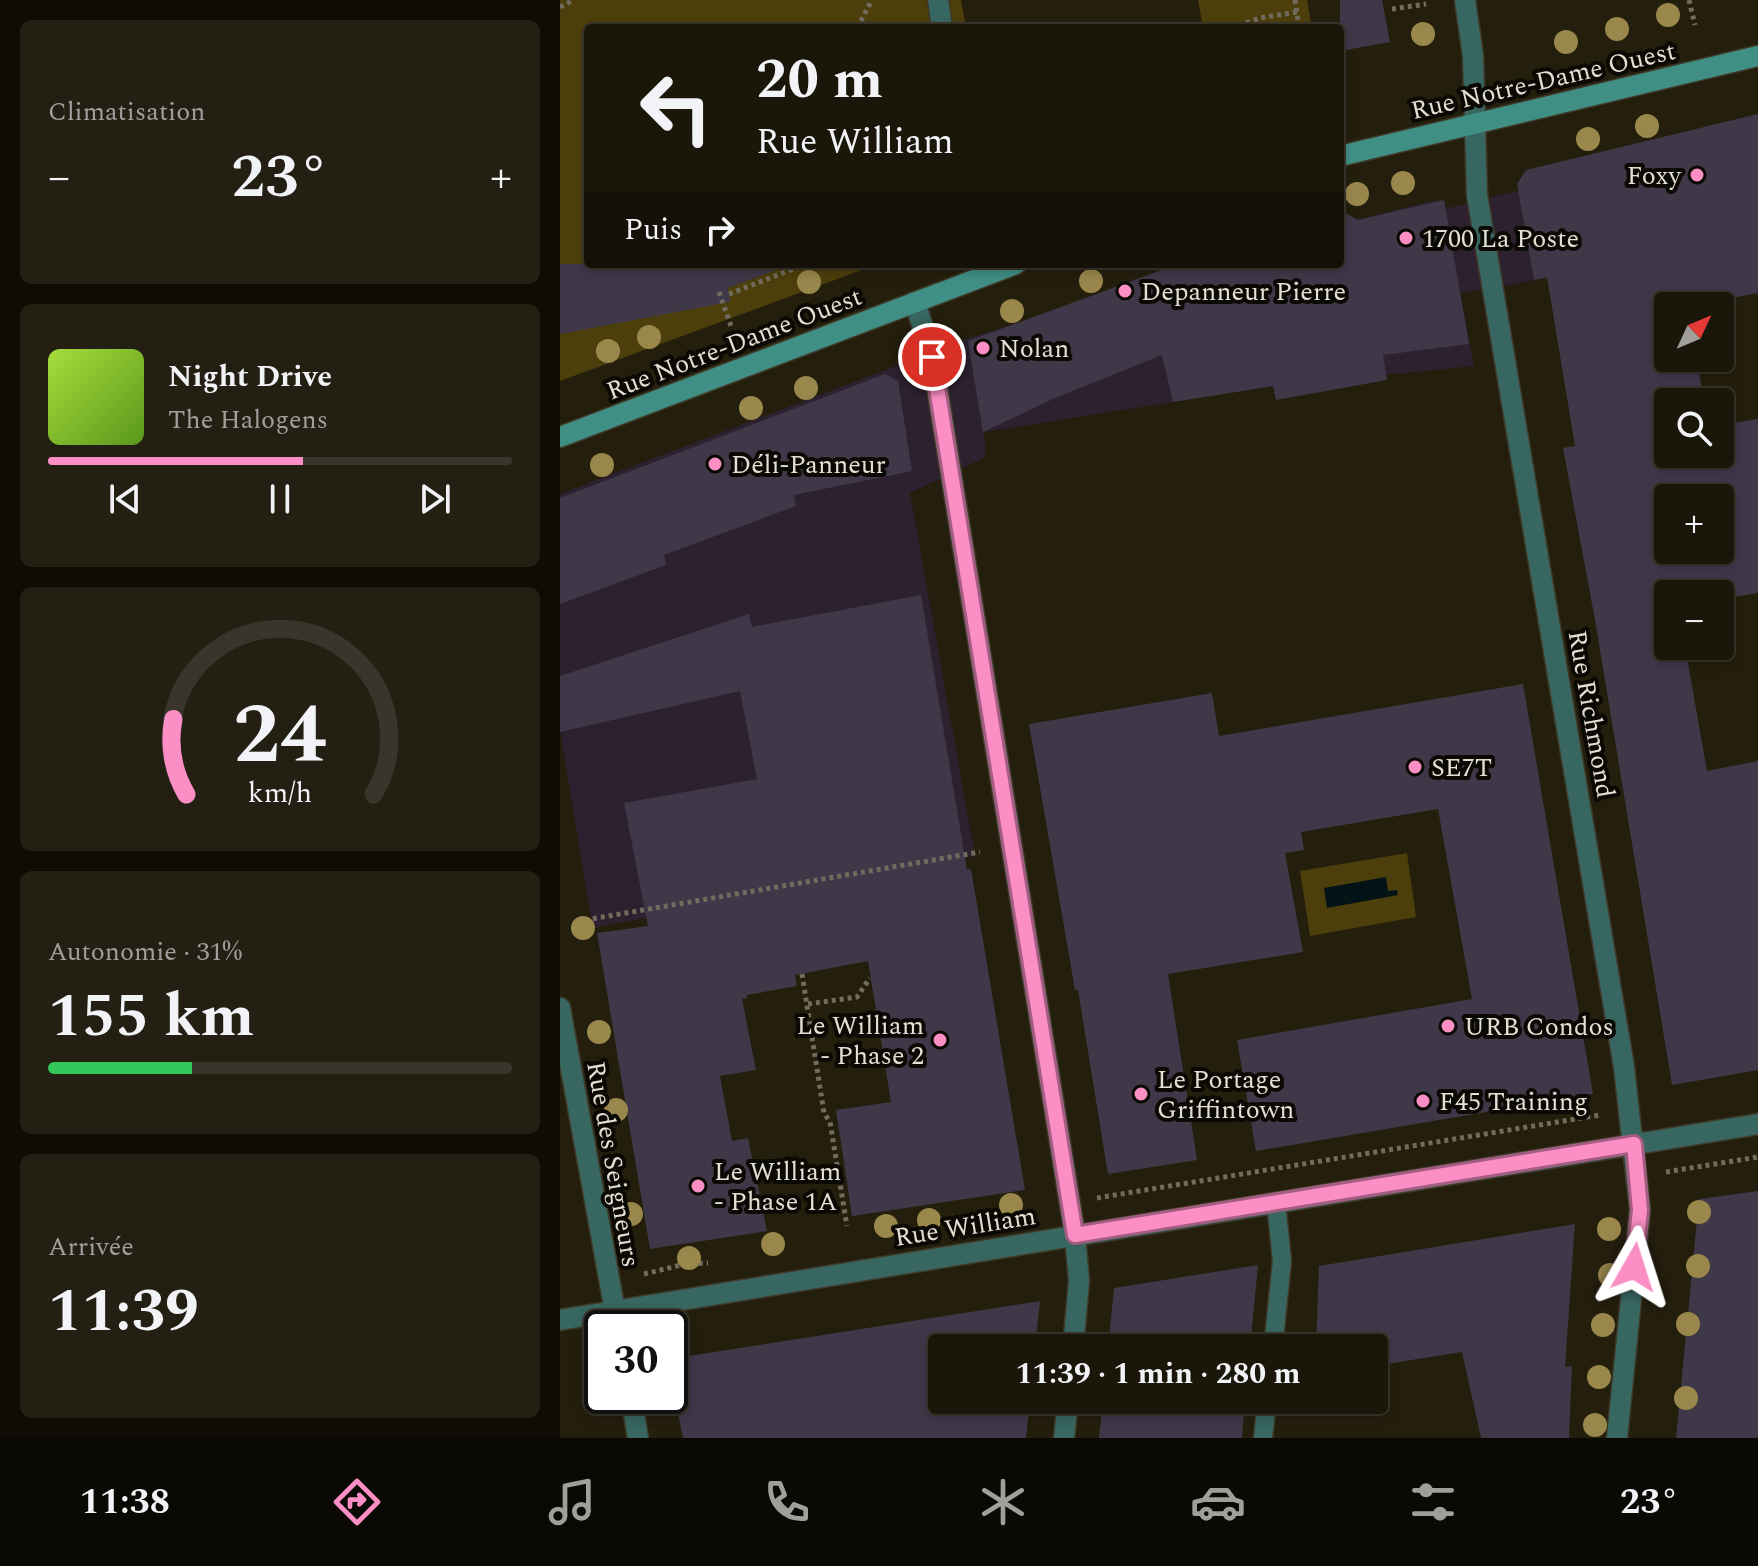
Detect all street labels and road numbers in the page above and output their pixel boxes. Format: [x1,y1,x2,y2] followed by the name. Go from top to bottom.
[1407,31,1680,131] street label: Rue Notre-Dame Ouest
[601,277,868,411] street label: Rue Notre-Dame Ouest
[1557,627,1625,801] street label: Rue Richmond
[575,1058,651,1270] street label: Rue des Seigneurs
[892,1196,1039,1258] street label: Rue William

